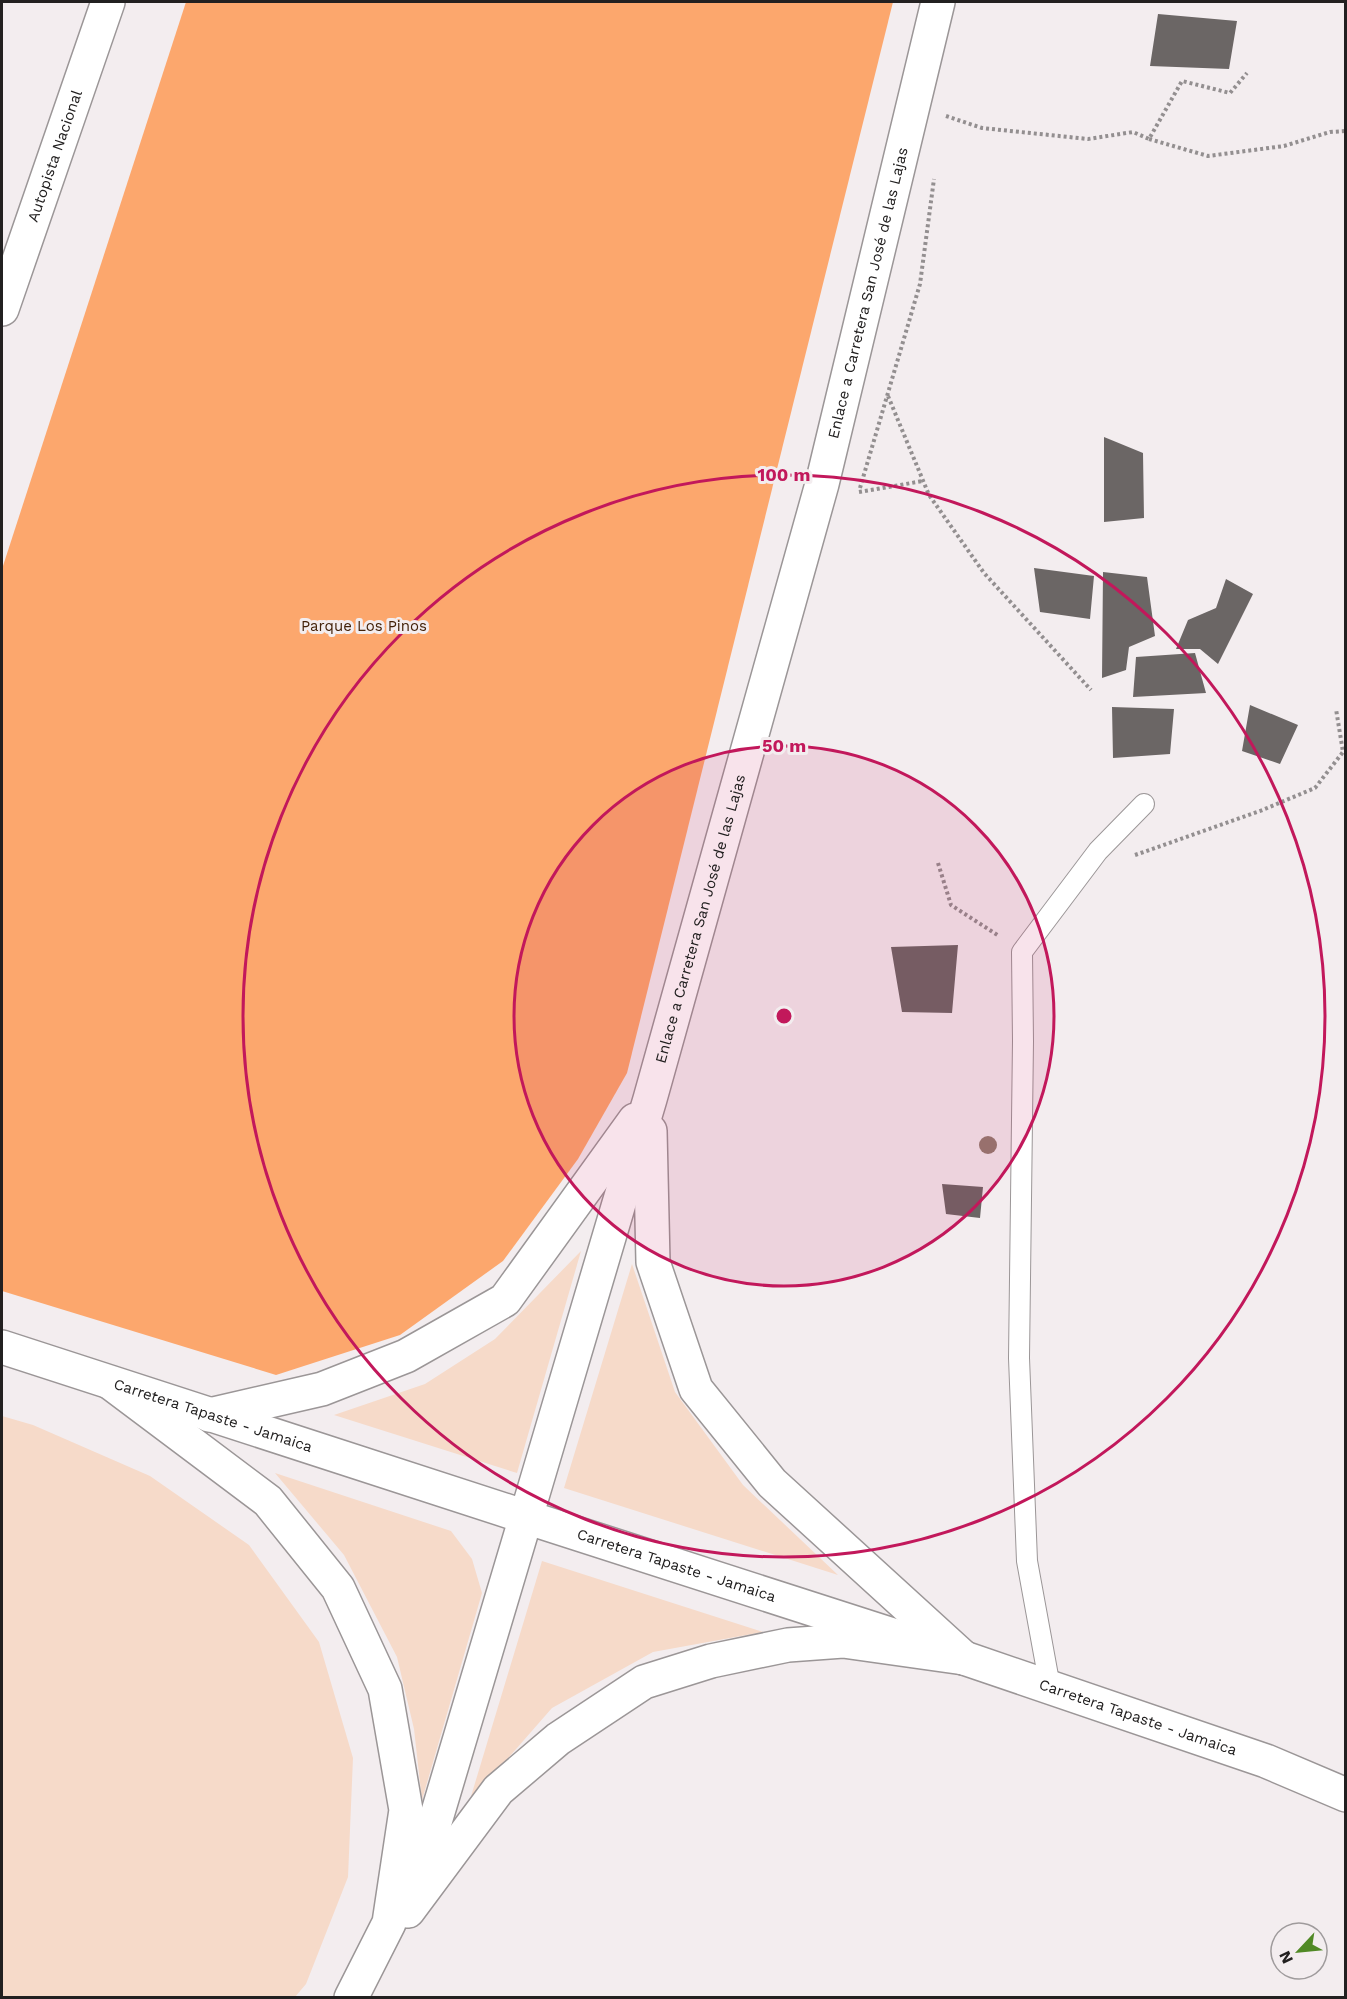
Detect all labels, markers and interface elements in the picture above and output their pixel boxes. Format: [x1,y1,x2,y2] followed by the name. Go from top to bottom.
[24,87,86,224] street label: Autopista Nacional
[824,145,912,440] street label: Enlace a Carretera San José de las Lajas
[757,464,811,485] text: 100 m
[301,617,427,635] park label: Parque Los Pinos
[762,735,806,756] text: 50 m
[651,772,749,1065] street label: Enlace a Carretera San José de las Lajas
[774,1006,794,1026] centre of rings
[112,1375,315,1456] street label: Carretera Tapaste - Jamaica
[575,1525,779,1606] street label: Carretera Tapaste - Jamaica
[1037,1675,1240,1760] street label: Carretera Tapaste - Jamaica
[1269,1921,1329,1981] north arrow
[1275,1948,1297,1967] text: N

